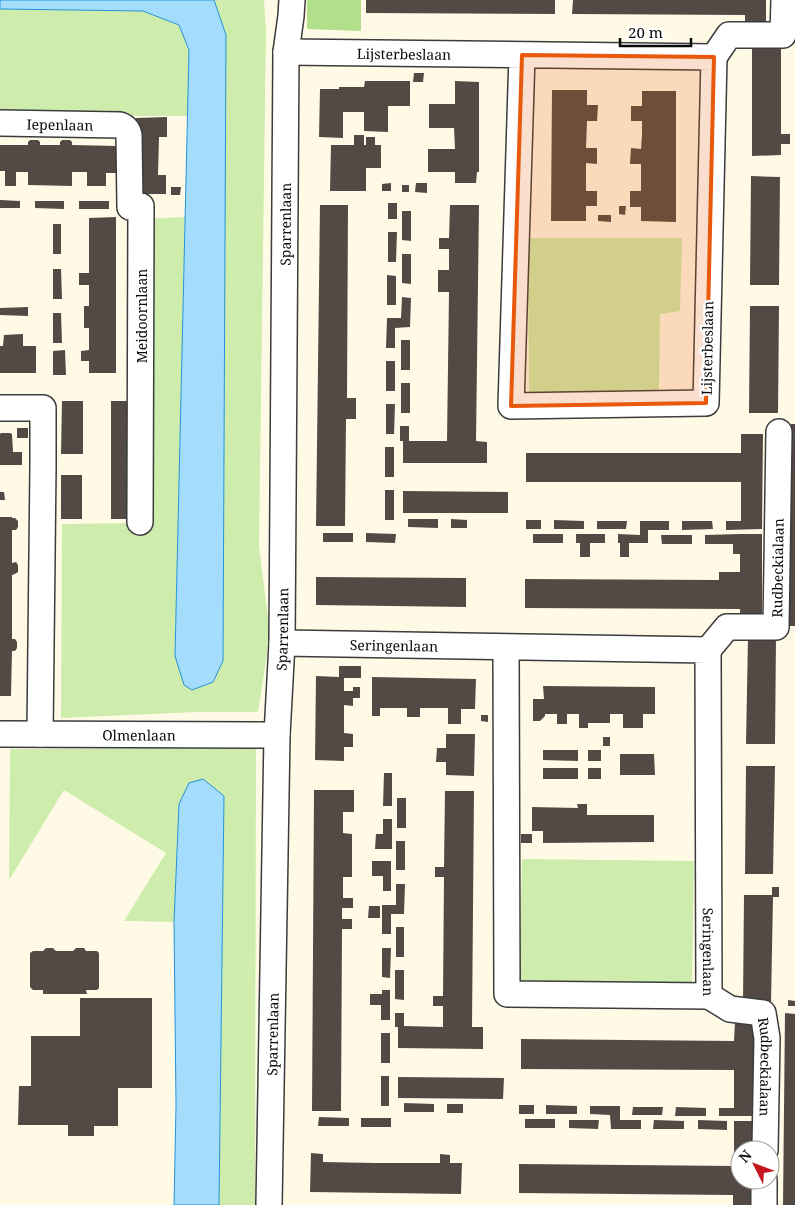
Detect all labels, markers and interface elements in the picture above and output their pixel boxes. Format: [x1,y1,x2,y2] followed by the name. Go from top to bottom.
[620,15,691,47] scale bar
[628,22,663,42] text: 20 m
[357,43,451,63] street label: Lijsterbeslaan
[26,114,94,134] street label: Iepenlaan
[275,183,295,266] street label: Sparrenlaan
[132,269,151,363] street label: Meidoornlaan
[697,301,717,395] street label: Lijsterbeslaan
[767,518,787,618] street label: Rudbeckialaan
[271,588,292,671] street label: Sparrenlaan
[350,635,438,655] street label: Seringenlaan
[102,725,176,744] street label: Olmenlaan
[699,908,719,996] street label: Seringenlaan
[262,992,282,1076] street label: Sparrenlaan
[754,1016,777,1117] street label: Rudbeckialaan
[730,1140,780,1190] north arrow
[734,1146,756,1166] text: N

